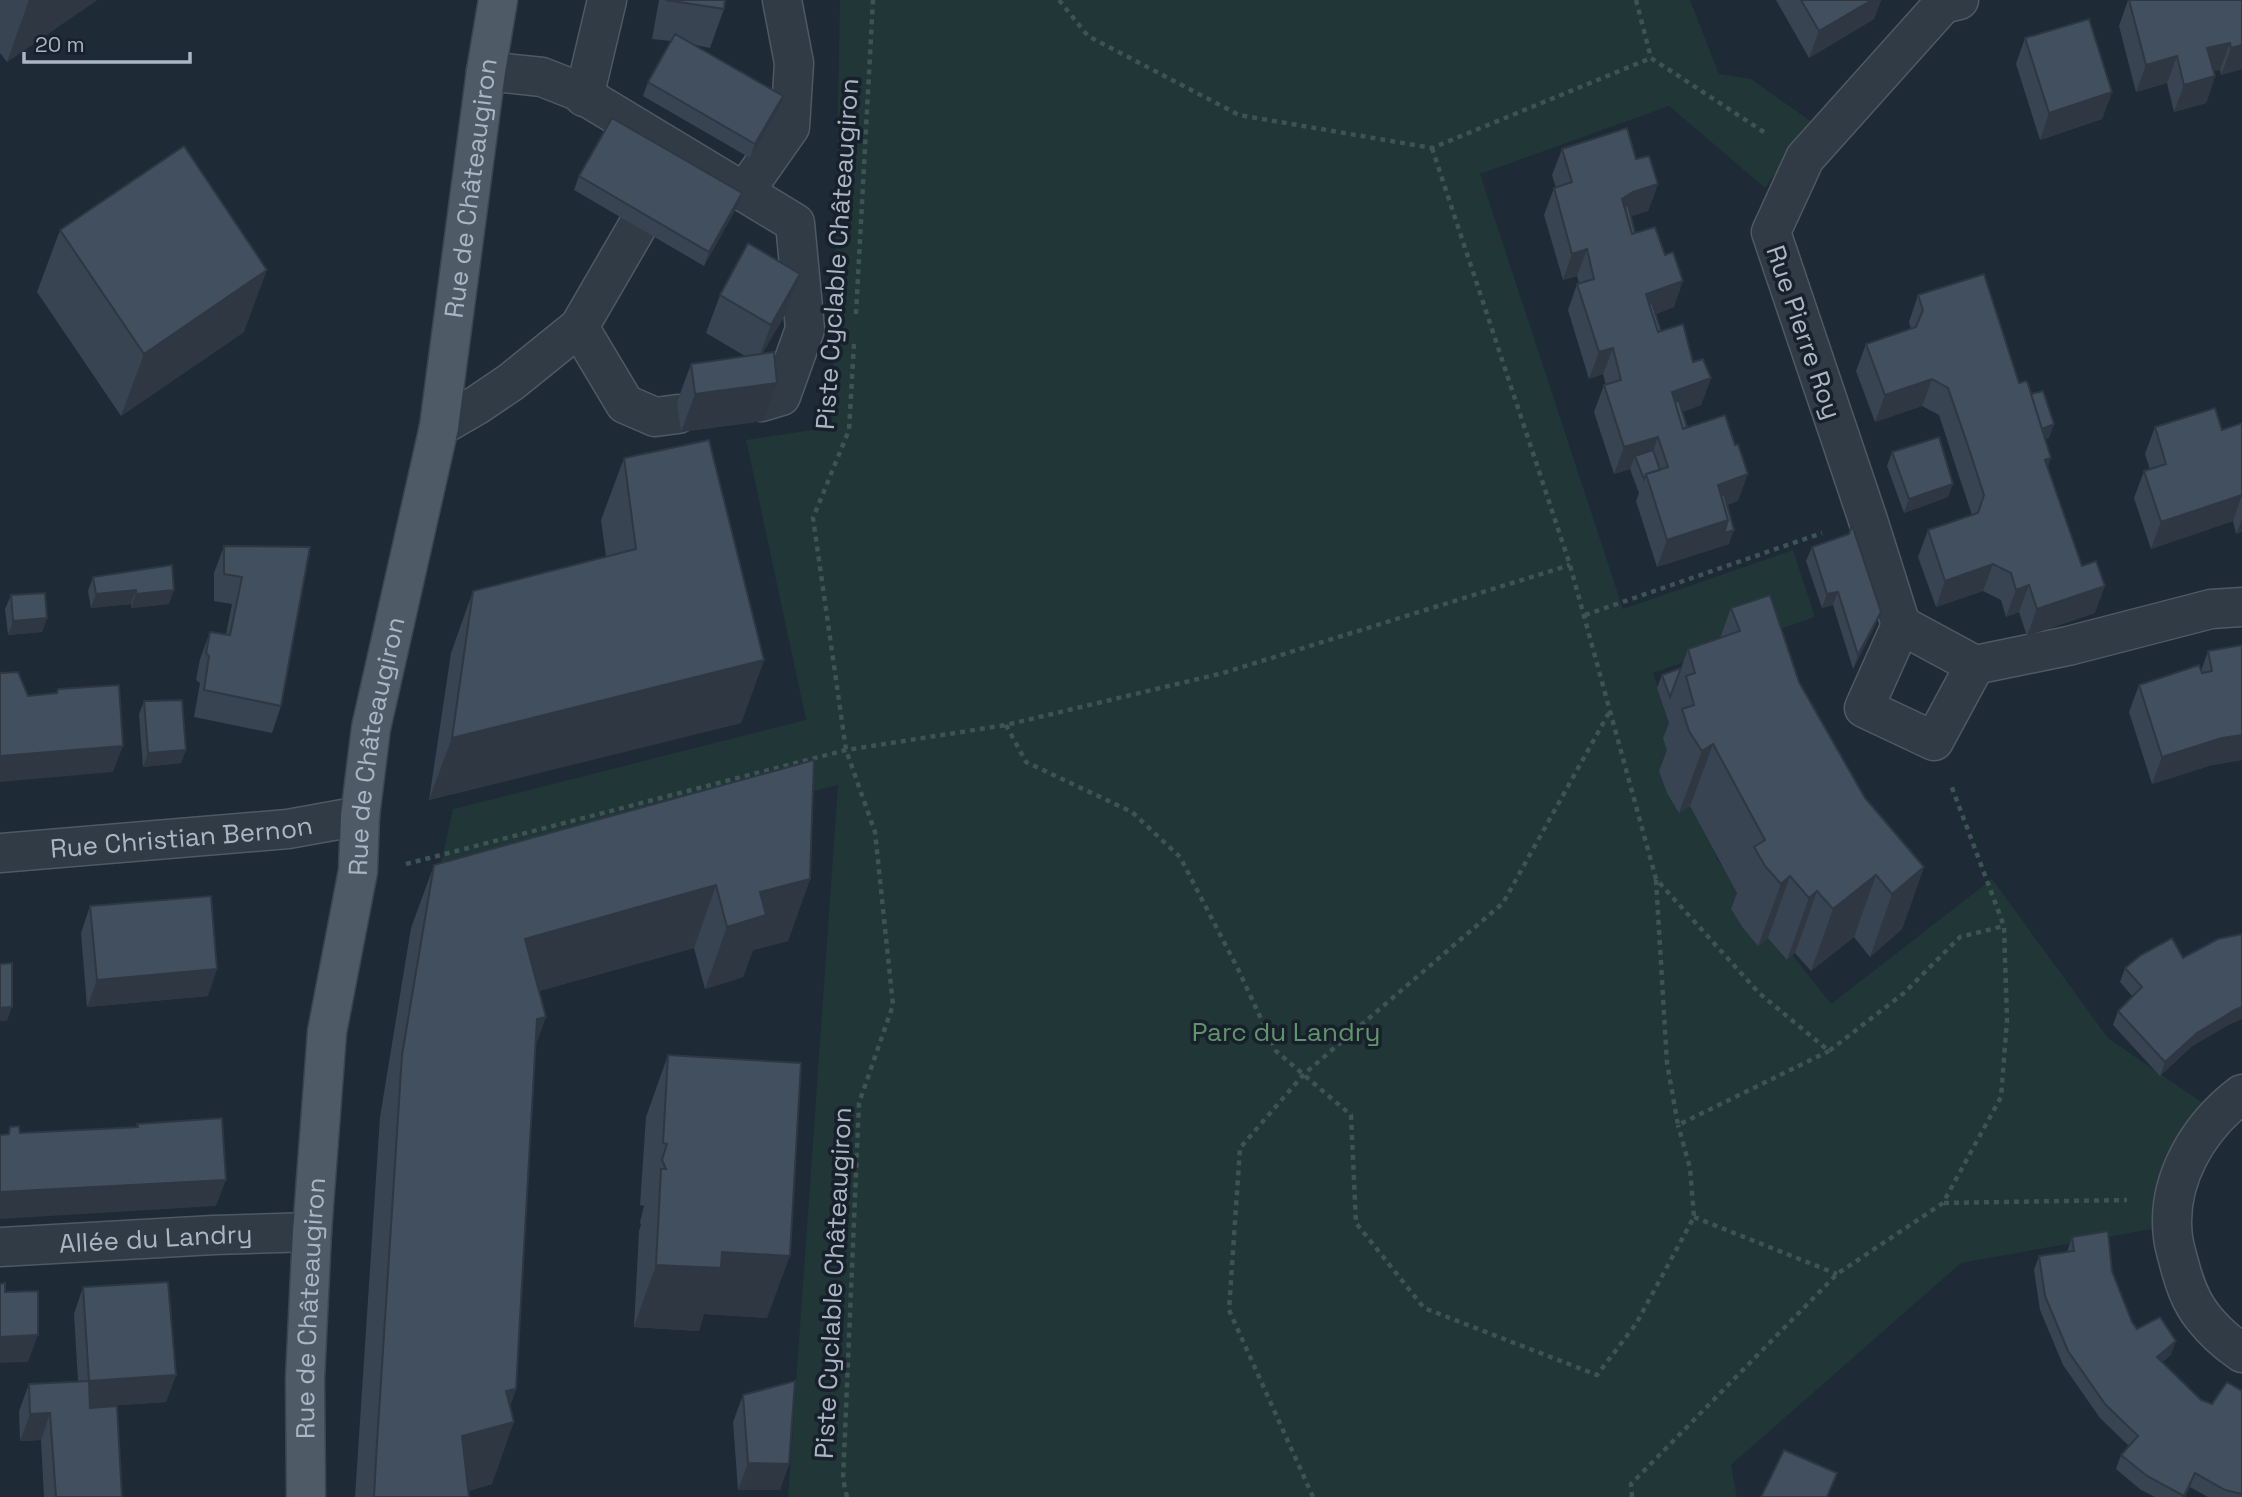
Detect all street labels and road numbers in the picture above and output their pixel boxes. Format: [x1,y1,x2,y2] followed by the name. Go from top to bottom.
[437,55,505,320] street label: Rue de Châteaugiron
[808,77,866,431] street label: Piste Cyclable Châteaugiron
[1758,241,1850,423] street label: Rue Pierre Roy
[341,613,413,876] street label: Rue de Châteaugiron
[49,808,315,866] street label: Rue Christian Bernon
[807,1106,859,1460] street label: Piste Cyclable Châteaugiron
[288,1176,333,1439] street label: Rue de Châteaugiron
[58,1217,253,1261] street label: Allée du Landry

